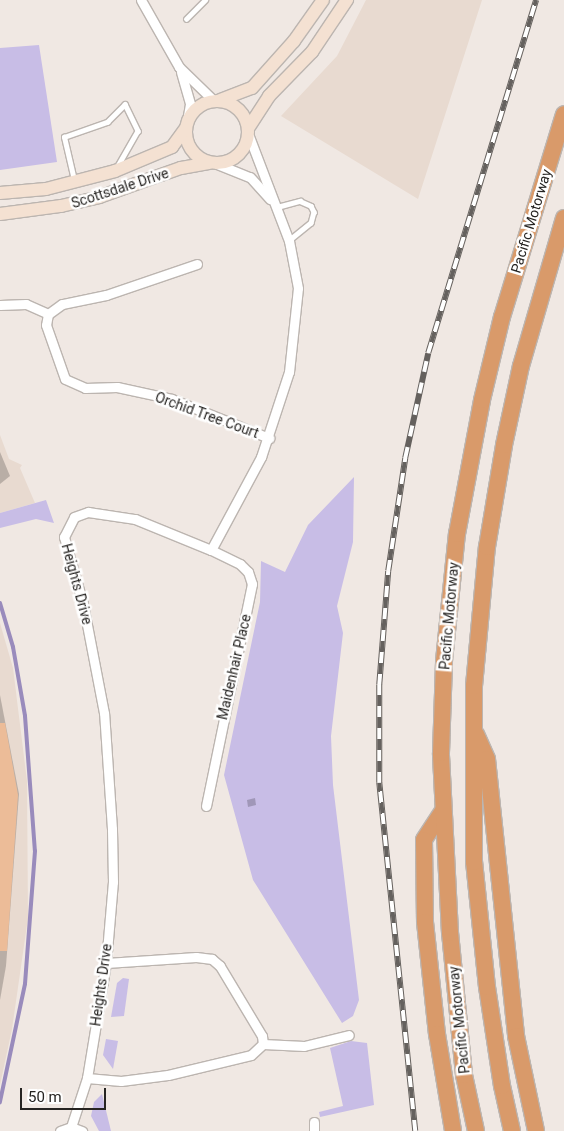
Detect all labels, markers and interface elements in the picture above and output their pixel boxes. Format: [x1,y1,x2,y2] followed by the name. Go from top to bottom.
[69,164,171,212] street label: Scottsdale Drive
[507,167,555,275] street label: Pacific Motorway
[153,388,261,442] street label: Orchid Tree Court
[58,542,96,626] street label: Heights Drive
[436,562,462,670] street label: Pacific Motorway
[214,613,254,721] street label: Maidenhair Place
[87,943,115,1027] street label: Heights Drive
[445,966,473,1074] street label: Pacific Motorway
[22,1078,109,1110] scale bar
[28,1088,62,1106] text: 50 m

